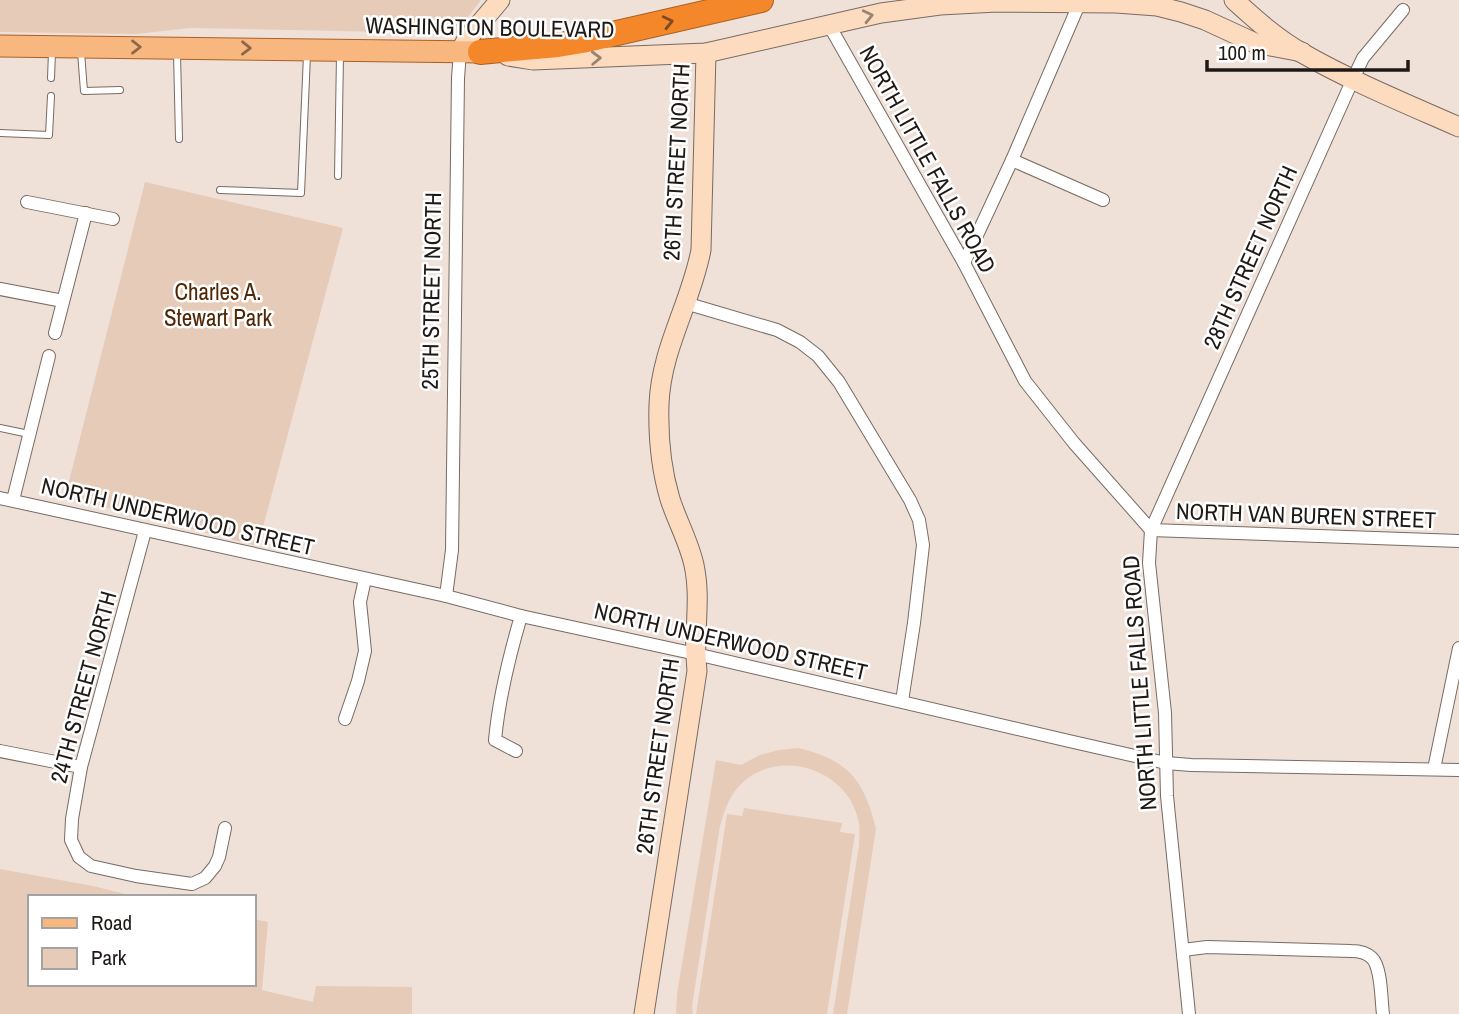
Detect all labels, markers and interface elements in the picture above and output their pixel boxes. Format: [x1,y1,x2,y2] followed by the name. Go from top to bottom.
[365,9,615,45] street label: WASHINGTON BOULEVARD
[862,9,874,24] one-way arrow
[662,16,674,30] one-way arrow
[1207,28,1408,72] scale bar
[1218,38,1266,67] text: 100 m
[132,39,142,55] one-way arrow
[853,40,1003,278] street label: NORTH LITTLE FALLS ROAD
[240,41,251,56] one-way arrow
[591,50,602,65] one-way arrow
[655,63,697,261] street label: 26TH STREET NORTH
[1196,161,1304,353] street label: 28TH STREET NORTH
[414,192,448,390] street label: 25TH STREET NORTH
[164,276,273,333] park label: Charles A. Stewart Park
[39,470,318,563] street label: NORTH UNDERWOOD STREET
[1175,495,1437,535] street label: NORTH VAN BUREN STREET
[1115,555,1163,811] street label: NORTH LITTLE FALLS ROAD
[42,588,124,786] street label: 24TH STREET NORTH
[592,595,871,688] street label: NORTH UNDERWOOD STREET
[628,656,686,856] street label: 26TH STREET NORTH
[28,895,256,986] legend
[91,908,132,937] text: Road
[91,943,127,972] text: Park

